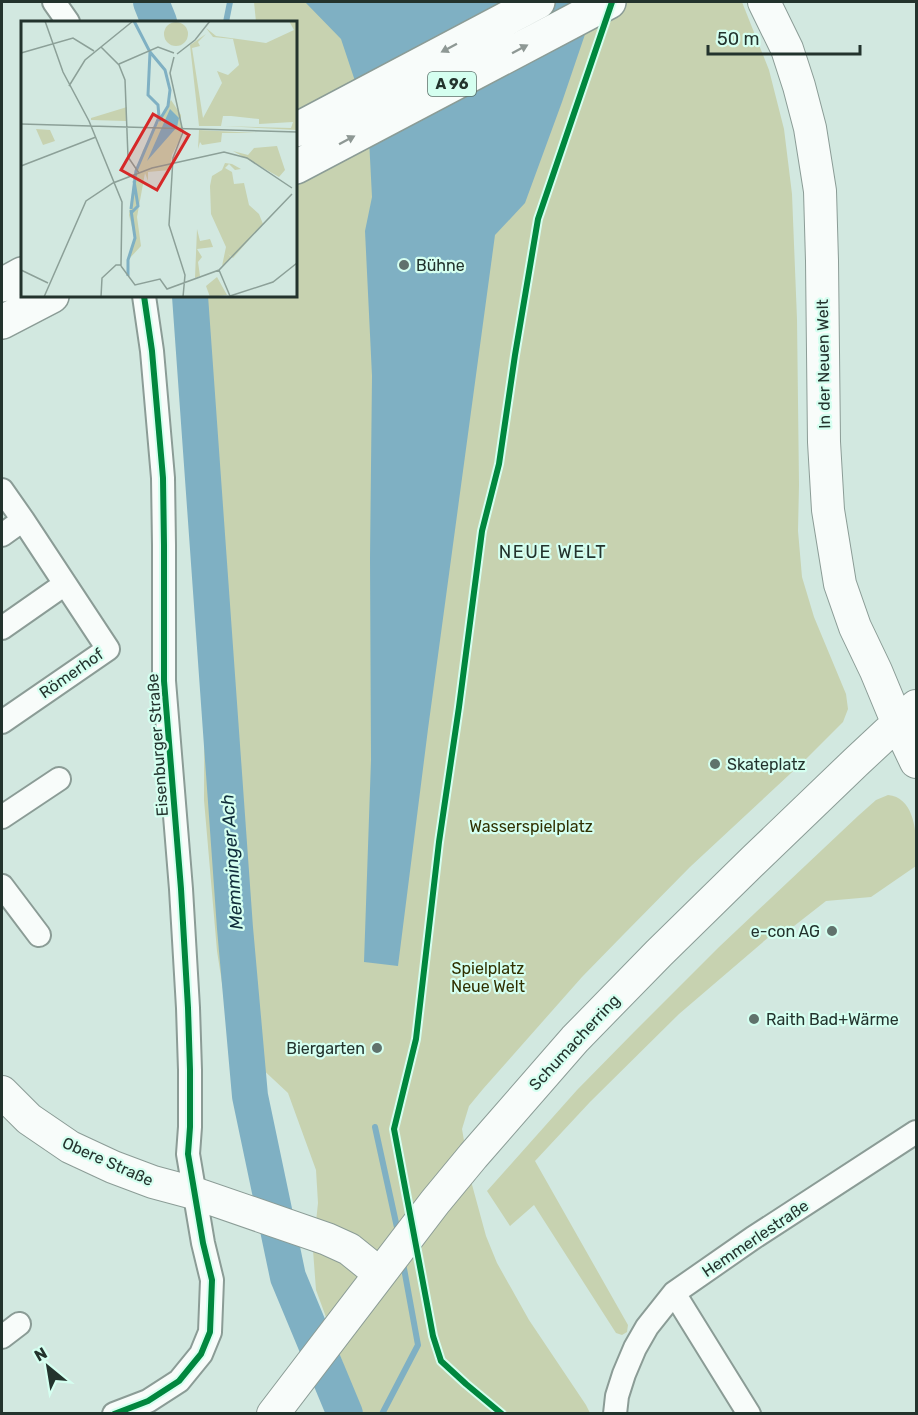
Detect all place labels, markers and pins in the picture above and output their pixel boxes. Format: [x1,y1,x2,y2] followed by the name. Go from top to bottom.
[416,256,465,275] place label: Bühne
[397,258,411,272] marker: Bühne
[727,755,806,774] place label: Skateplatz
[708,757,722,771] marker: Skateplatz
[751,922,820,941] place label: e-con AG
[825,924,839,938] marker: e-con AG
[766,1010,899,1029] place label: Raith Bad+Wärme
[747,1012,761,1026] marker: Raith Bad+Wärme
[286,1039,365,1058] place label: Biergarten
[370,1041,384,1055] marker: Biergarten

